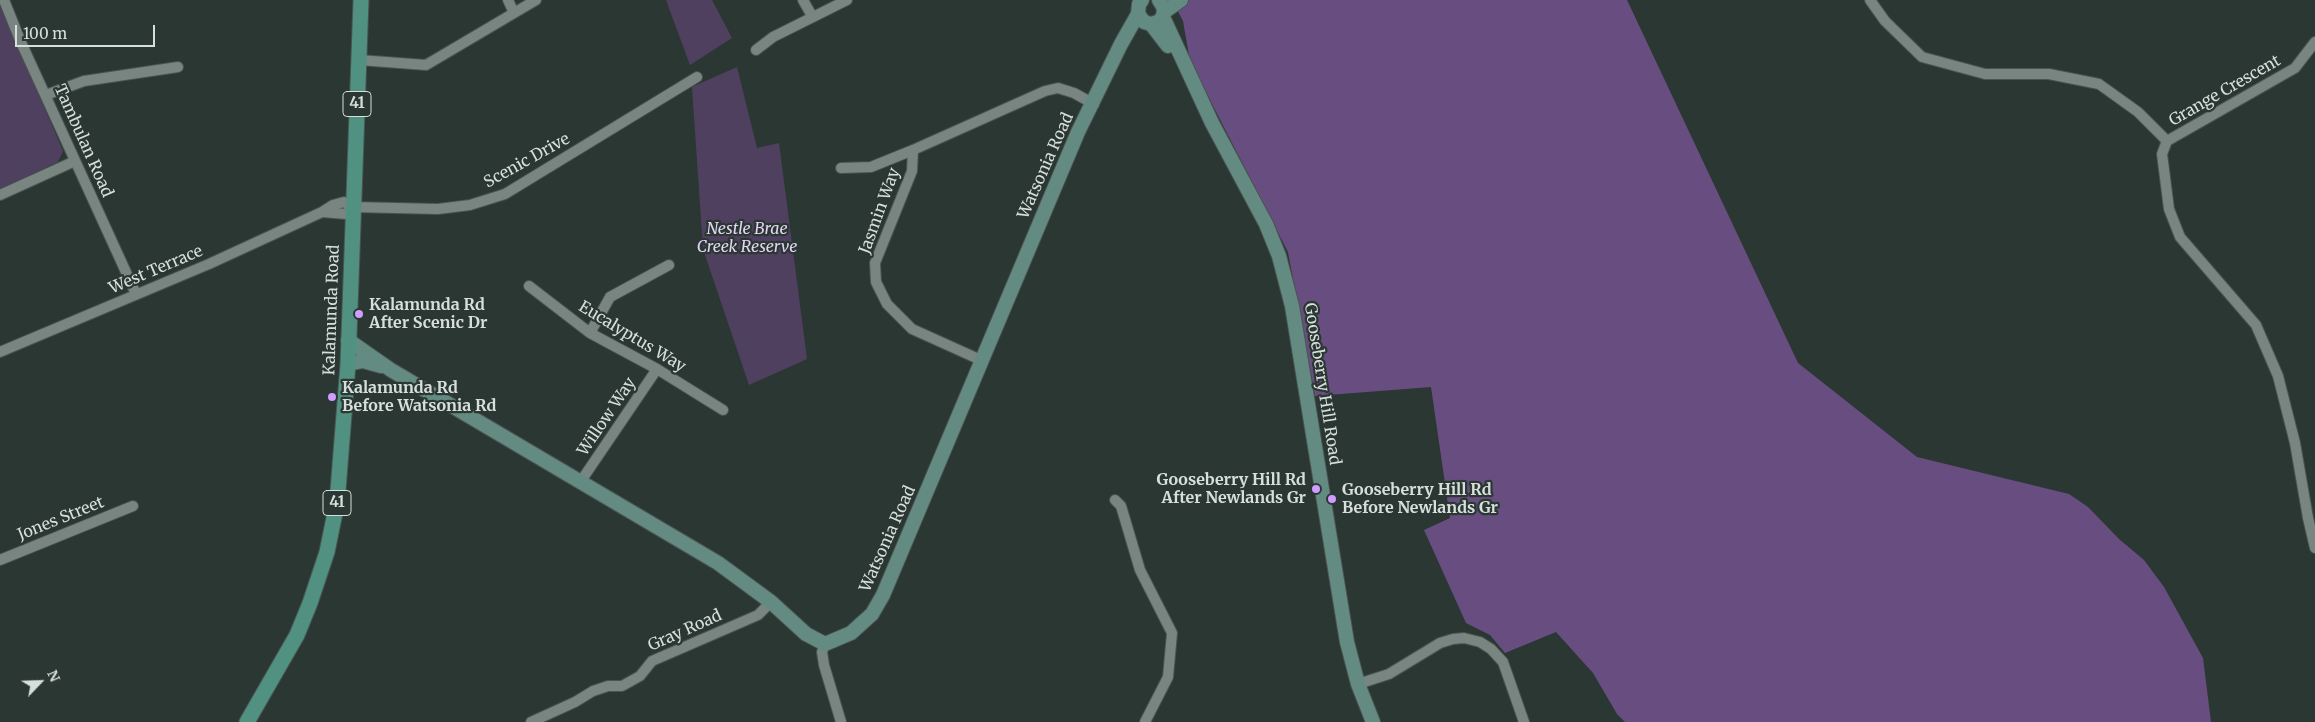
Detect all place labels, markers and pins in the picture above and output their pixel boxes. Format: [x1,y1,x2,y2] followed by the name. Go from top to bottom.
[369,295,487,333] place label: Kalamunda Rd After Scenic Dr
[353,308,365,320] marker: Kalamunda Rd After Scenic Dr
[342,378,496,416] place label: Kalamunda Rd Before Watsonia Rd
[326,391,338,403] marker: Kalamunda Rd Before Watsonia Rd
[1156,470,1306,508] place label: Gooseberry Hill Rd After Newlands Gr
[1342,480,1498,518] place label: Gooseberry Hill Rd Before Newlands Gr
[1310,483,1322,495] marker: Gooseberry Hill Rd After Newlands Gr
[1326,493,1338,505] marker: Gooseberry Hill Rd Before Newlands Gr

